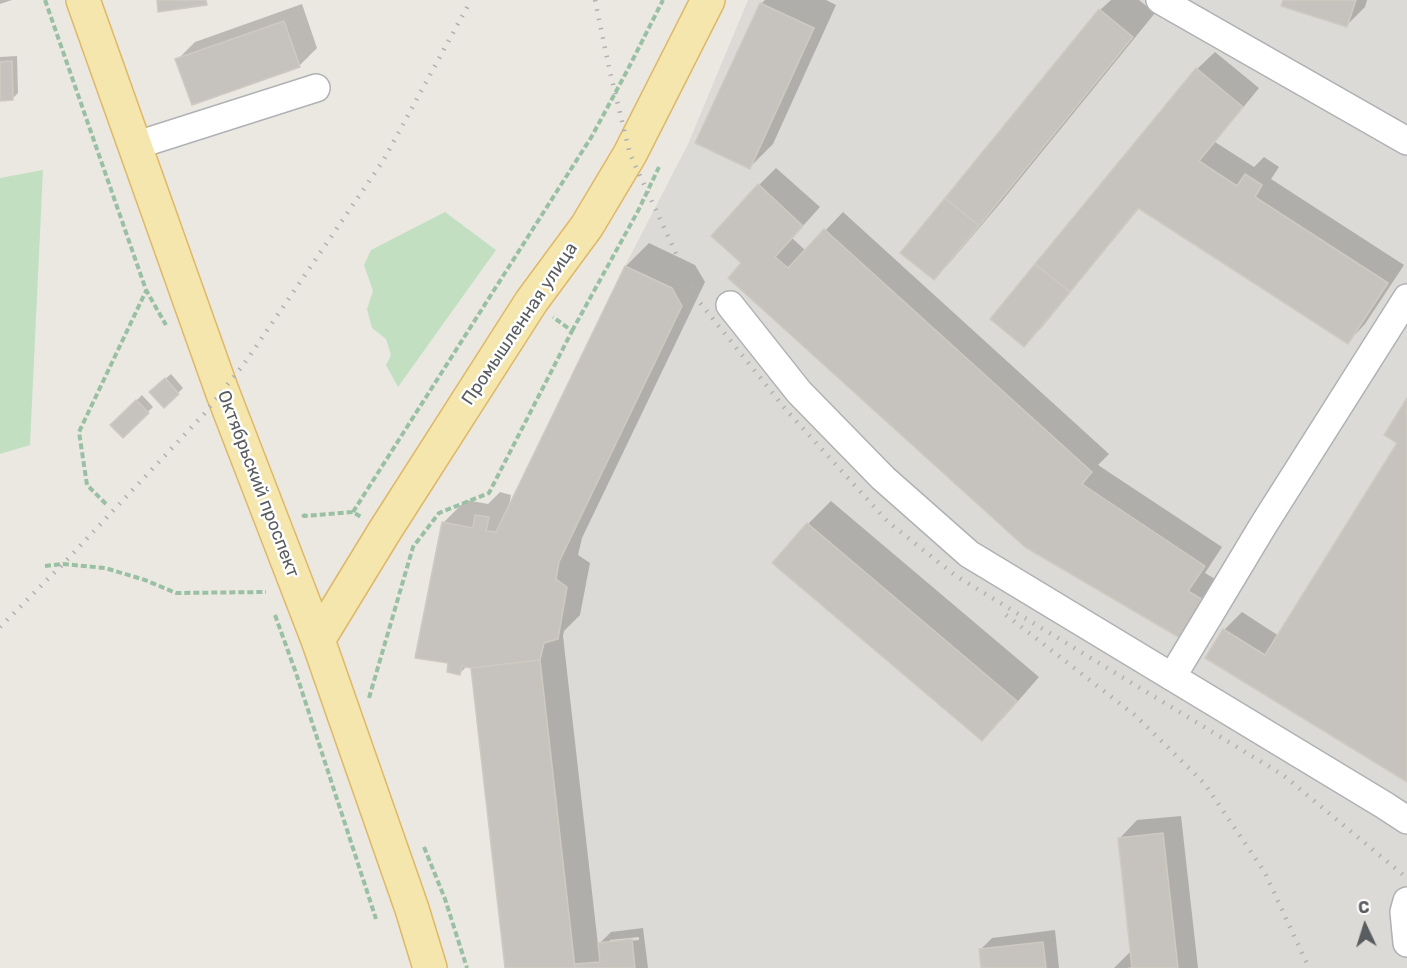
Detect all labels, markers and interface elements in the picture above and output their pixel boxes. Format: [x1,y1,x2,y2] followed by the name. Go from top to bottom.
[458,239,582,409] street label: Промышленная улица
[212,388,304,580] street label: Октябрьский проспект
[1335,896,1395,956] north arrow
[1357,898,1370,917] text: С

